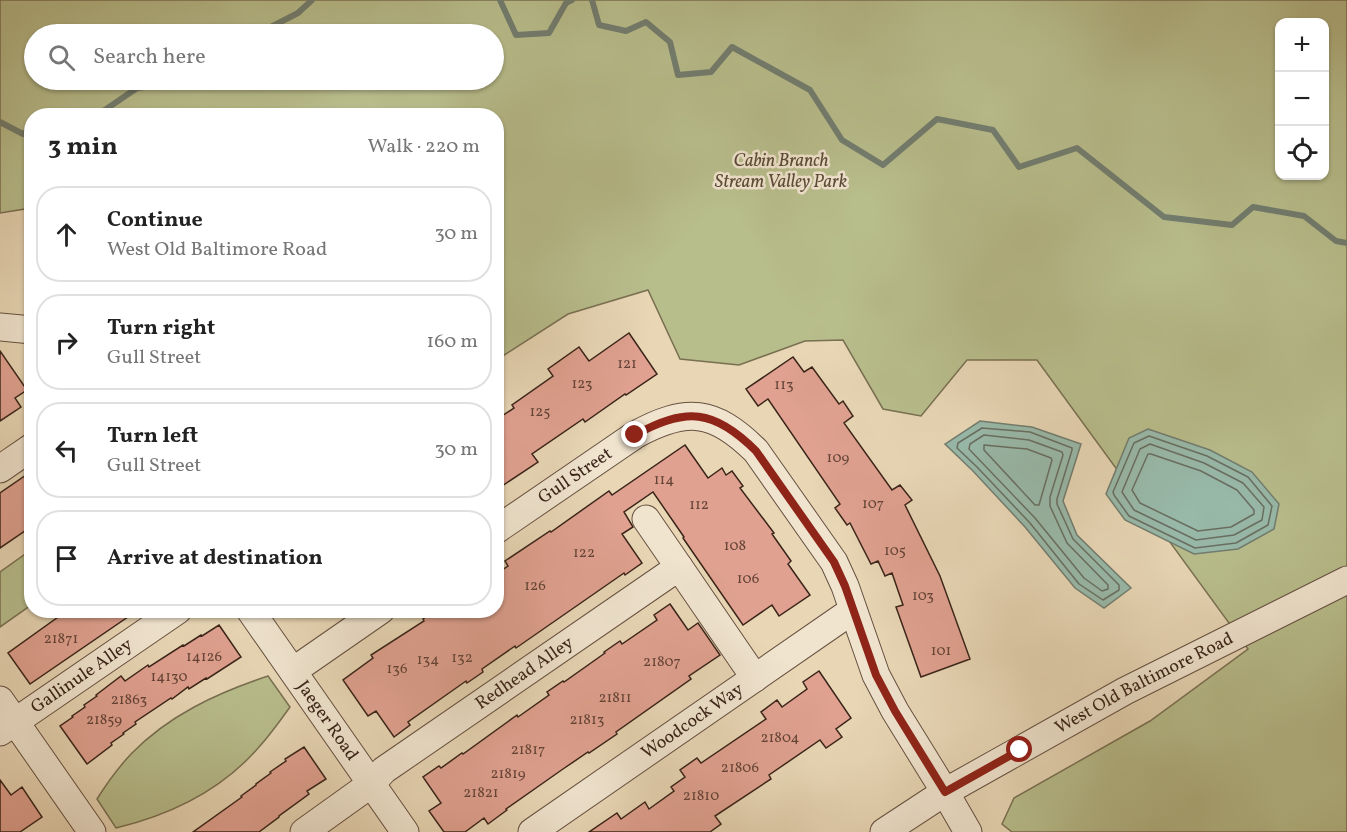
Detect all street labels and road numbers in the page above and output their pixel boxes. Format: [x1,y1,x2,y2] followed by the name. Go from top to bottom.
[533,442,617,510] street label: Gull Street
[1050,626,1238,740] street label: West Old Baltimore Road
[470,631,579,716] street label: Redhead Alley
[26,632,138,720] street label: Gallinule Alley
[290,675,364,766] street label: Jaeger Road
[636,677,749,765] street label: Woodcock Way

